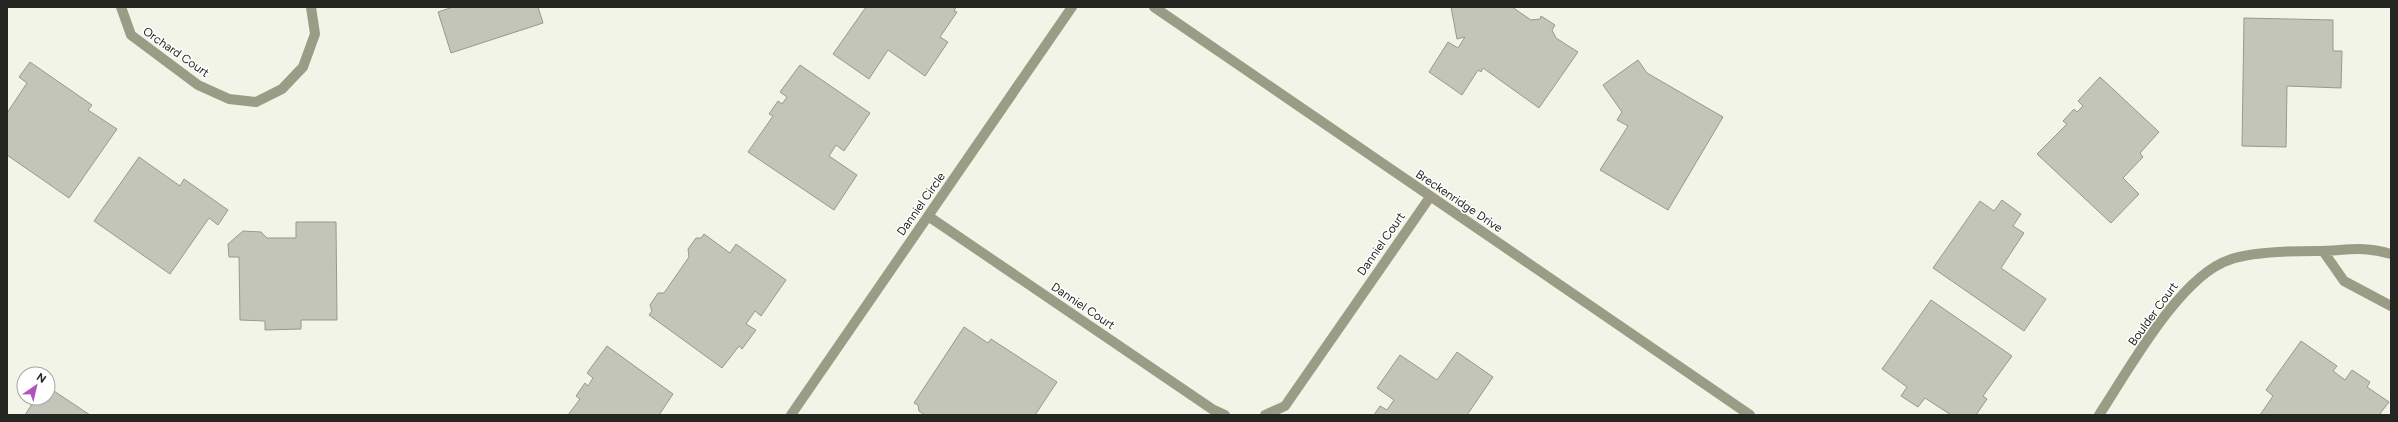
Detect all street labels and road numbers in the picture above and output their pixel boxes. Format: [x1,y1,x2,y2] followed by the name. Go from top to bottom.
[140,24,212,80] street label: Orchard Court
[1413,167,1505,235] street label: Breckenridge Drive
[894,169,948,238] street label: Danniel Circle
[1354,209,1408,278] street label: Danniel Court
[2125,279,2181,349] street label: Boulder Court
[1049,280,1118,333] street label: Danniel Court

